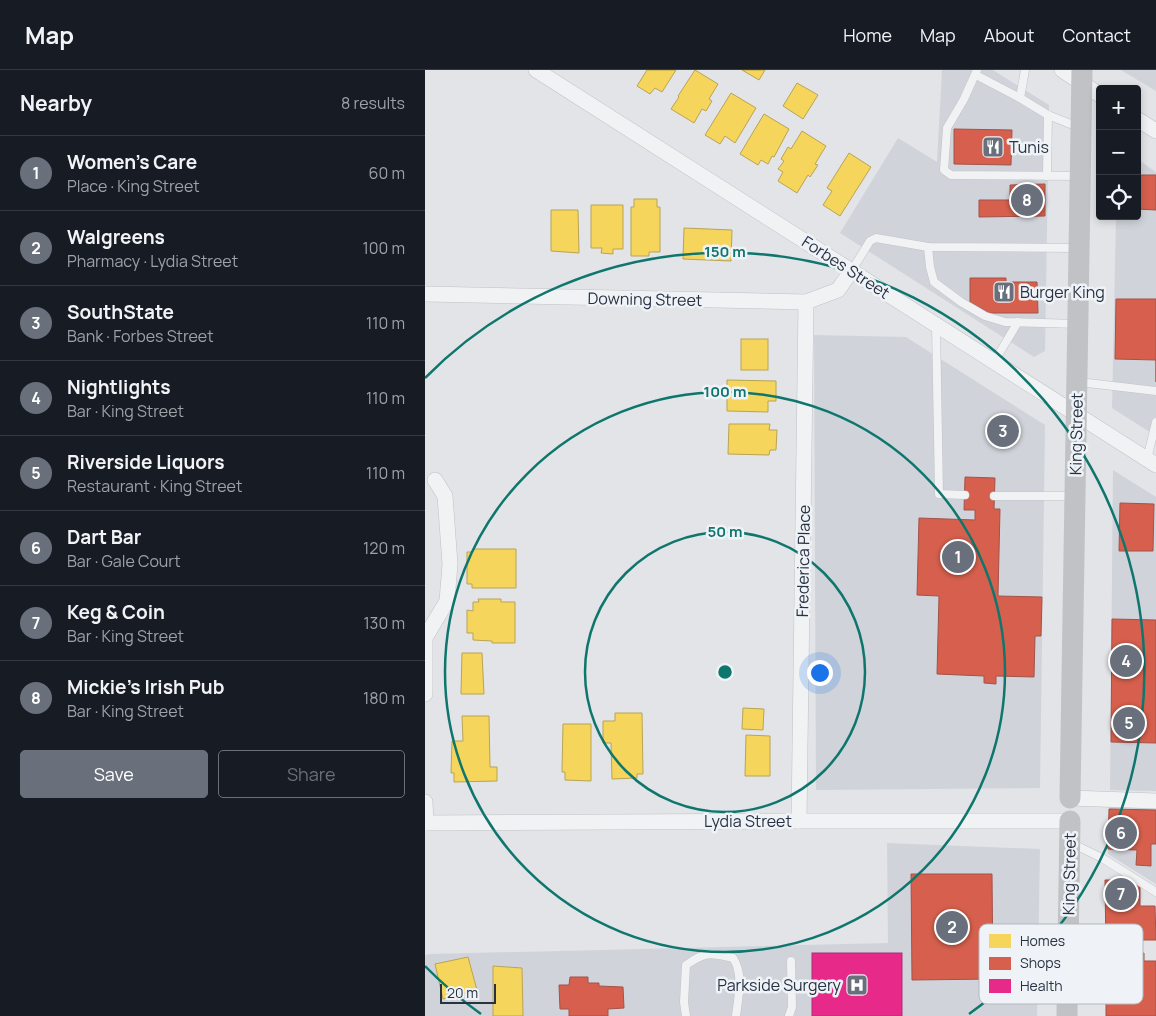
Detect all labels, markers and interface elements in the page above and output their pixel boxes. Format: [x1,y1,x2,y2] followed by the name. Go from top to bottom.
[25,18,74,51] text: Map
[843,23,892,47] text: Home
[920,23,956,47] text: Map
[984,23,1034,47] text: About
[1062,23,1131,47] text: Contact
[1096,85,1141,220] map controls
[1096,85,1141,130] button: +
[20,89,92,117] text: Nearby
[341,92,405,114] text: 8 results
[1096,130,1141,175] button: −
[981,135,1005,159] restaurant icon: Tunis
[1009,136,1049,158] place label: Tunis
[67,149,197,175] text: Women's Care
[32,162,40,184] text: 1
[369,162,405,184] text: 60 m
[67,175,200,197] text: Place · King Street
[1096,175,1141,220] button: locate
[1011,181,1043,219] pin: 8
[67,224,165,250] text: Walgreens
[798,230,894,304] street label: Forbes Street
[31,237,41,259] text: 2
[362,237,405,259] text: 100 m
[704,241,746,262] text: 150 m
[67,250,238,272] text: Pharmacy · Lydia Street
[992,280,1016,304] restaurant icon: Burger King
[1020,281,1105,303] place label: Burger King
[588,287,702,311] street label: Downing Street
[67,299,174,325] text: SouthState
[31,312,41,334] text: 3
[366,312,405,334] text: 110 m
[67,325,214,347] text: Bank · Forbes Street
[67,374,171,400] text: Nightlights
[704,381,746,402] text: 100 m
[31,387,41,409] text: 4
[366,387,405,409] text: 110 m
[1064,393,1088,475] street label: King Street
[67,400,184,422] text: Bar · King Street
[987,412,1019,450] pin: 3
[67,449,225,475] text: Riverside Liquors
[31,462,41,484] text: 5
[366,462,405,484] text: 110 m
[67,475,242,497] text: Restaurant · King Street
[791,505,815,617] street label: Frederica Place
[707,521,743,542] text: 50 m
[67,524,141,550] text: Dart Bar
[31,537,41,559] text: 6
[363,537,405,559] text: 120 m
[942,538,974,576] pin: 1
[67,550,181,572] text: Bar · Gale Court
[67,599,165,625] text: Keg & Coin
[32,612,40,634] text: 7
[363,612,405,634] text: 130 m
[67,625,184,647] text: Bar · King Street
[1110,642,1142,680] pin: 4
[807,660,833,686] your location
[716,663,734,681] centre of rings
[67,674,224,700] text: Mickie's Irish Pub
[31,687,41,709] text: 8
[363,687,405,709] text: 180 m
[67,700,184,722] text: Bar · King Street
[1113,704,1145,742] pin: 5
[20,750,208,798] button: Save
[218,750,405,798] button: Share
[704,810,792,832] street label: Lydia Street
[1105,814,1137,852] pin: 6
[1057,833,1081,915] street label: King Street
[1105,875,1137,913] pin: 7
[936,908,968,946] pin: 2
[979,924,1143,1004] legend
[1020,931,1065,950] text: Homes
[1020,953,1061,972] text: Shops
[845,973,869,997] hospital icon: Parkside Surgery
[717,974,842,996] place label: Parkside Surgery
[1020,976,1063,995] text: Health
[440,981,496,1004] scale bar
[447,983,478,1002] text: 20 m

